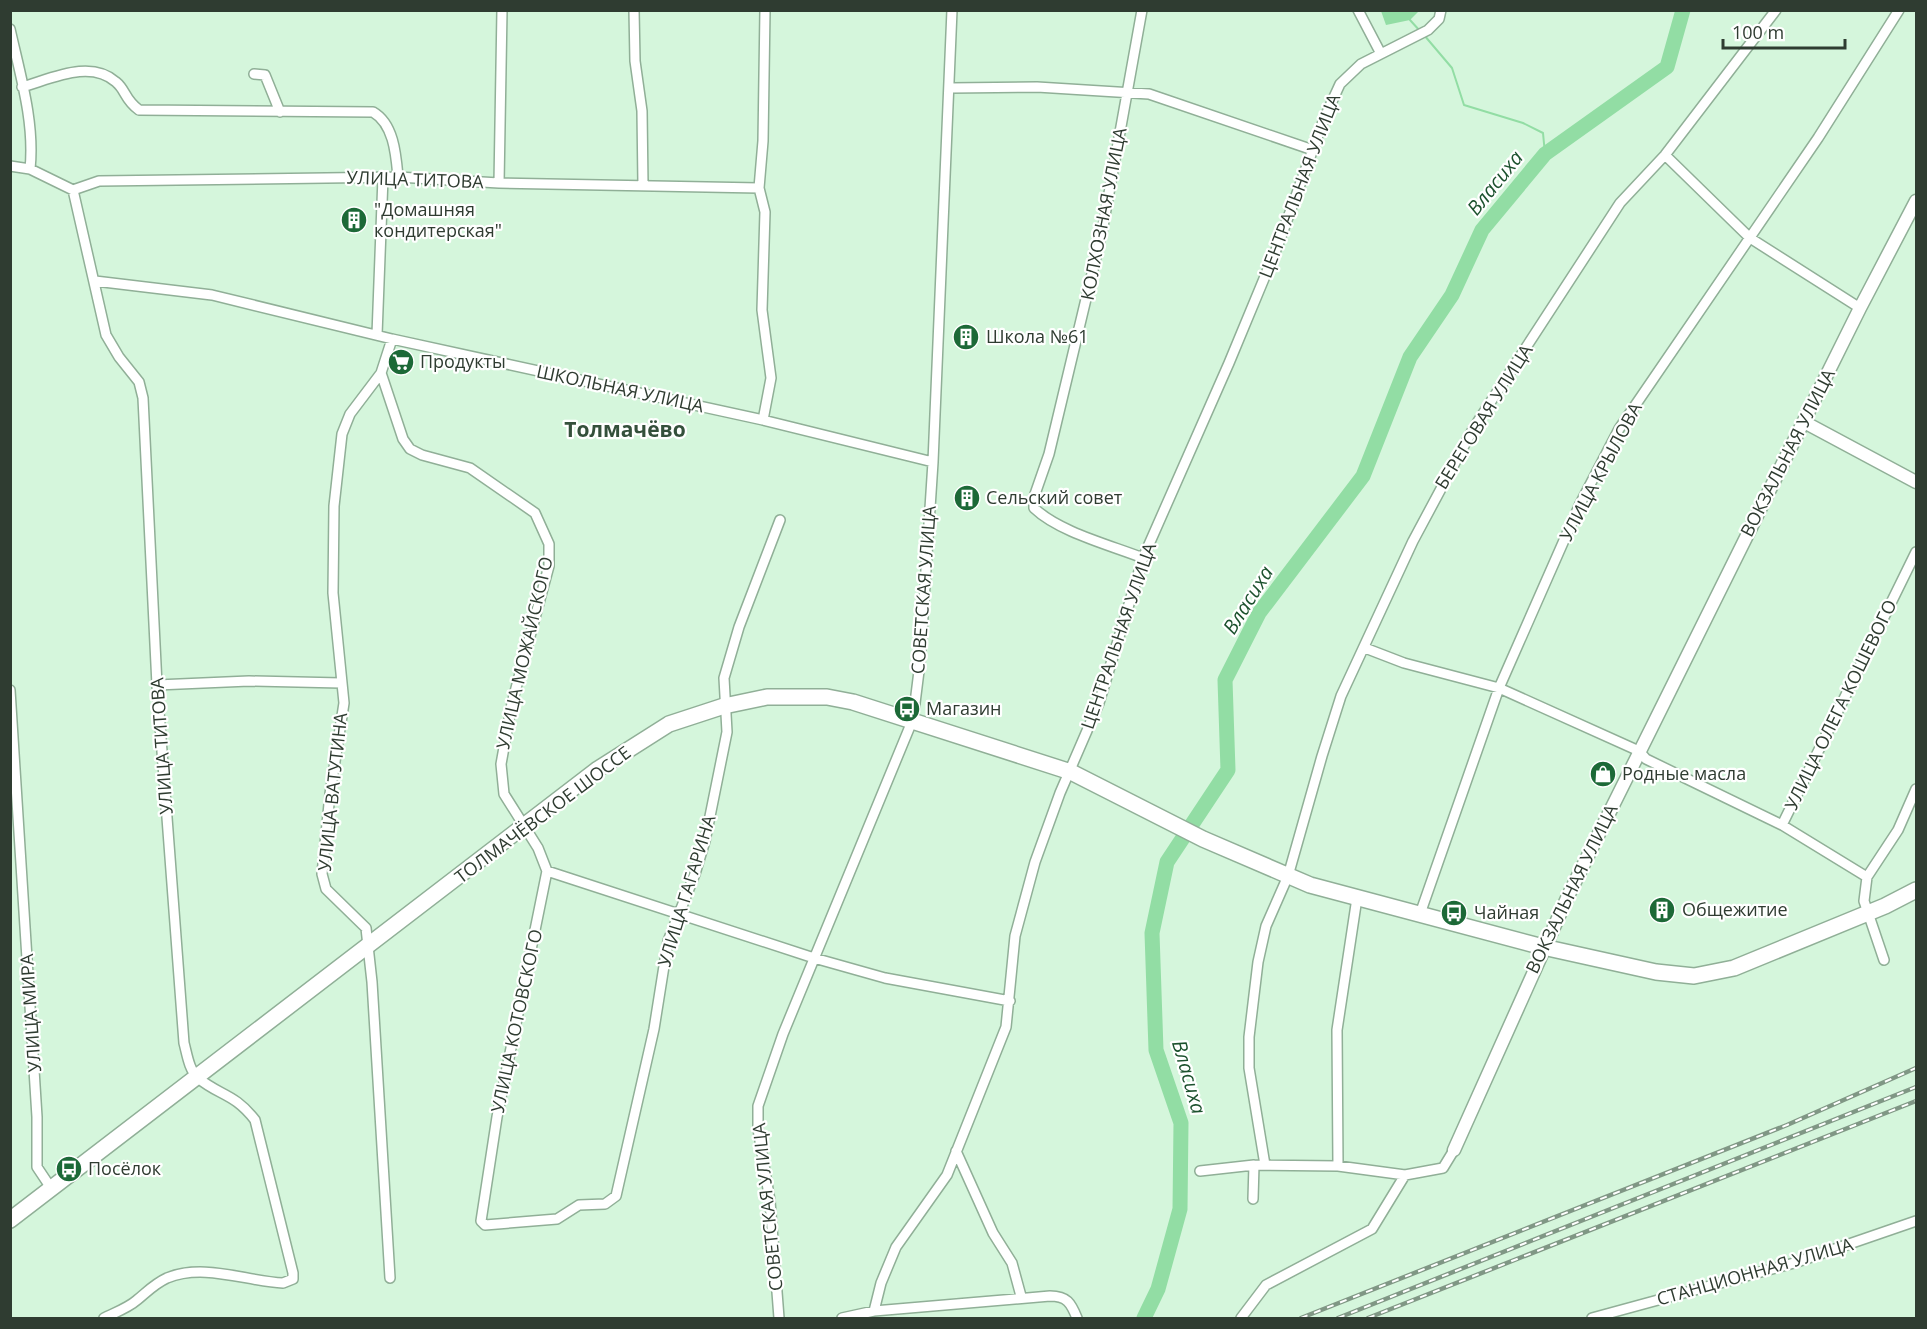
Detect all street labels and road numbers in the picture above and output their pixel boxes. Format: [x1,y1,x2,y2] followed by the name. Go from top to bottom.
[1253,89,1346,281] street label: ЦЕНТРАЛЬНАЯ УЛИЦА
[1075,125,1132,302] street label: КОЛХОЗНАЯ УЛИЦА
[346,165,485,193] street label: УЛИЦА ТИТОВА
[1429,339,1538,493] street label: БЕРЕГОВАЯ УЛИЦА
[534,359,707,418] street label: ШКОЛЬНАЯ УЛИЦА
[1734,364,1840,541] street label: ВОКЗАЛЬНАЯ УЛИЦА
[1553,398,1647,545] street label: УЛИЦА КРЫЛОВА
[905,504,941,675] street label: СОВЕТСКАЯ УЛИЦА
[1075,539,1161,732] street label: ЦЕНТРАЛЬНАЯ УЛИЦА
[490,554,558,751] street label: УЛИЦА МОЖАЙСКОГО
[1779,595,1902,814] street label: УЛИЦА ОЛЕГА КОШЕВОГО
[144,676,178,815] street label: УЛИЦА ТИТОВА
[312,711,352,872] street label: УЛИЦА ВАТУТИНА
[450,740,635,888] street label: ТОЛМАЧЁВСКОЕ ШОССЕ
[1520,799,1623,977] street label: ВОКЗАЛЬНАЯ УЛИЦА
[652,811,721,969] street label: УЛИЦА ГАГАРИНА
[485,927,547,1115] street label: УЛИЦА КОТОВСКОГО
[14,952,46,1073] street label: УЛИЦА МИРА
[746,1121,788,1292] street label: СОВЕТСКАЯ УЛИЦА
[1654,1231,1856,1311] street label: СТАНЦИОННАЯ УЛИЦА

